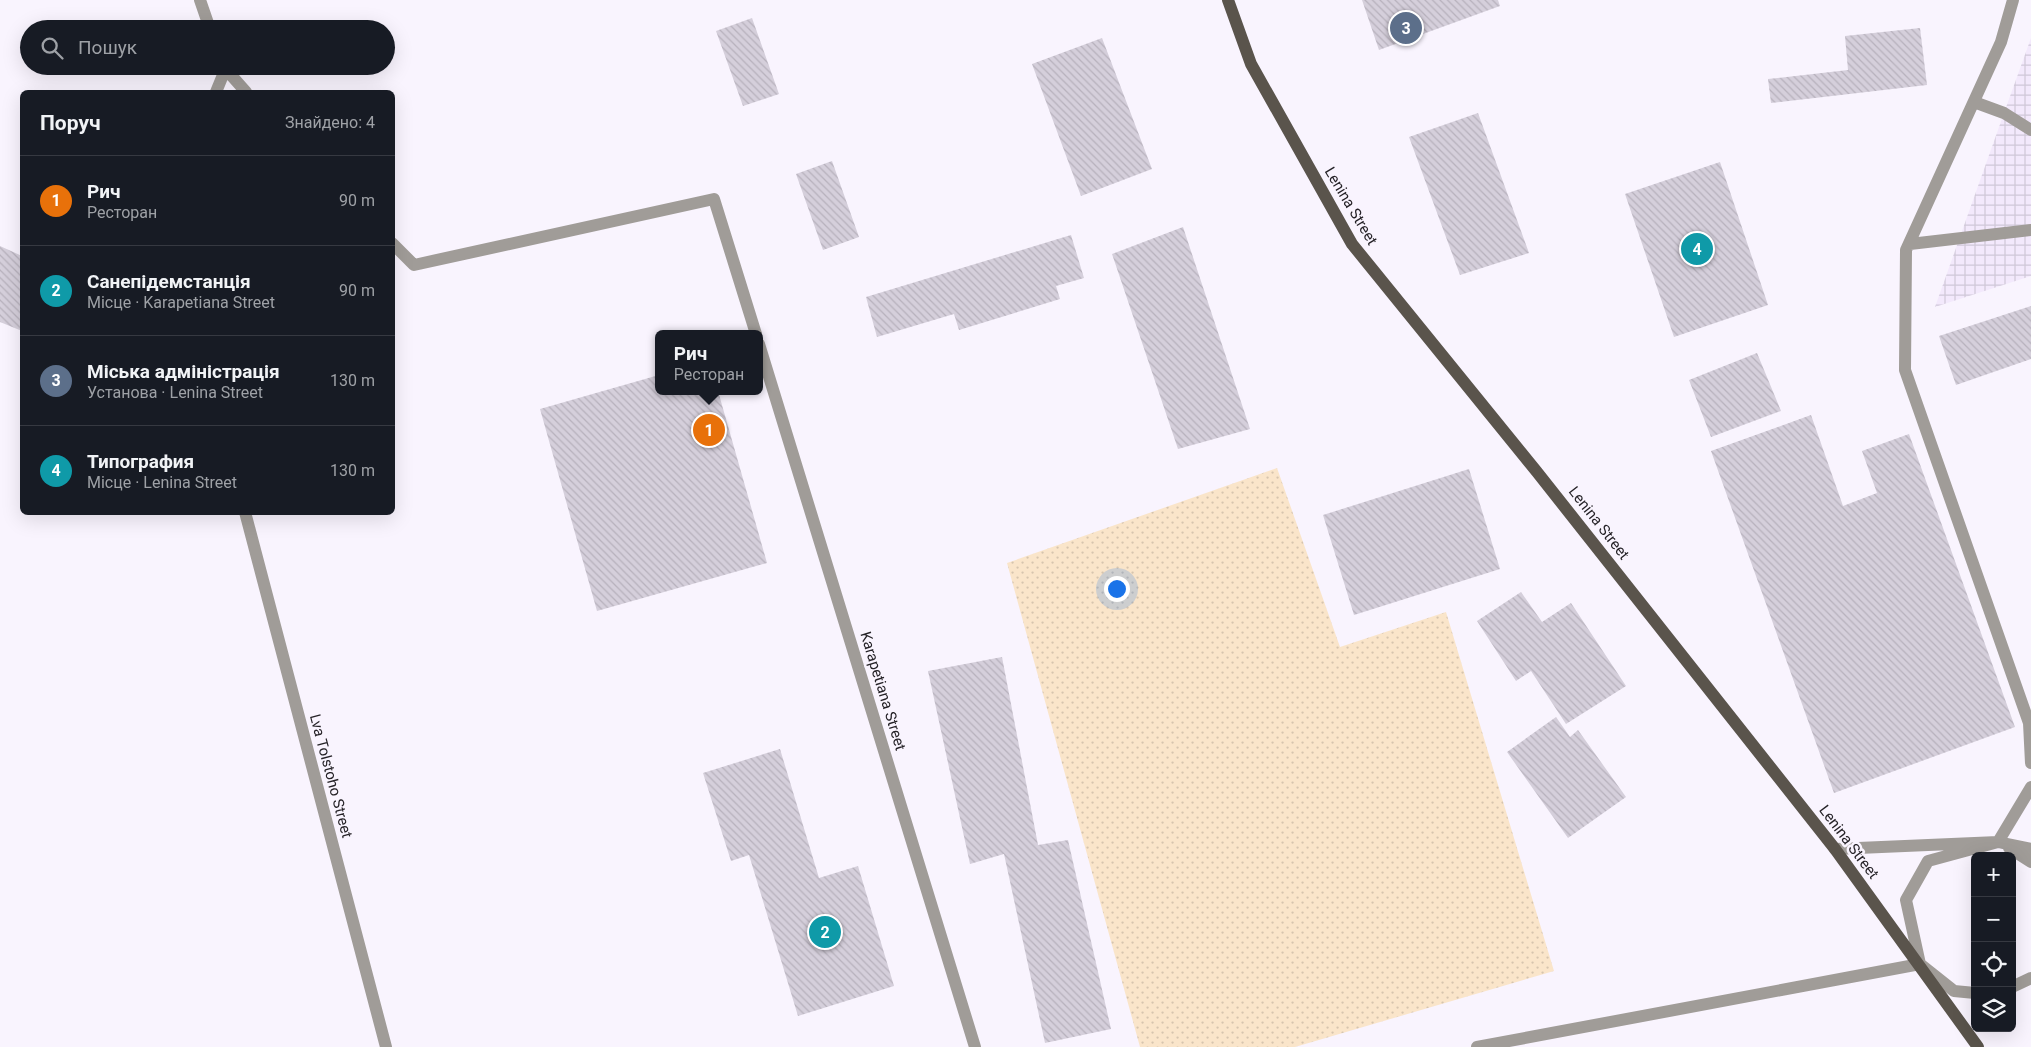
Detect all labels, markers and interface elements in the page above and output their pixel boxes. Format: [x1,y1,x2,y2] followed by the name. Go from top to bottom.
[1390,9,1422,47] pin: 3
[20,20,395,75] search box
[38,34,66,62] icon: search
[78,36,137,59] text: Пошук
[40,111,101,135] text: Поруч
[285,113,375,132] text: Знайдено: 4
[1321,164,1381,248] street label: Lenina Street
[87,180,121,203] text: Рич
[51,191,61,210] text: 1
[339,191,375,210] text: 90 m
[87,203,157,222] text: Ресторан
[1681,230,1713,268] pin: 4
[87,270,251,293] text: Санепідемстанція
[51,281,61,300] text: 2
[339,281,375,300] text: 90 m
[87,293,275,312] text: Місце · Karapetiana Street
[655,330,763,395] popup
[674,342,707,365] text: Рич
[87,360,280,383] text: Міська адміністрація
[674,365,744,384] text: Ресторан
[51,371,61,390] text: 3
[330,371,375,390] text: 130 m
[87,383,263,402] text: Установа · Lenina Street
[693,411,725,449] pin: 1
[87,450,194,473] text: Типография
[51,461,61,480] text: 4
[330,461,375,480] text: 130 m
[87,473,237,492] text: Місце · Lenina Street
[1565,483,1633,563] street label: Lenina Street
[1104,576,1130,602] your location
[856,629,910,753] street label: Karapetiana Street
[306,712,356,840] street label: Lva Tolstoho Street
[1815,802,1883,883] street label: Lenina Street
[1971,852,2016,1032] map controls
[1971,852,2016,897] button: +
[1971,897,2016,942] button: −
[809,913,841,951] pin: 2
[1971,942,2016,987] button: locate
[1971,987,2016,1032] button: layers

